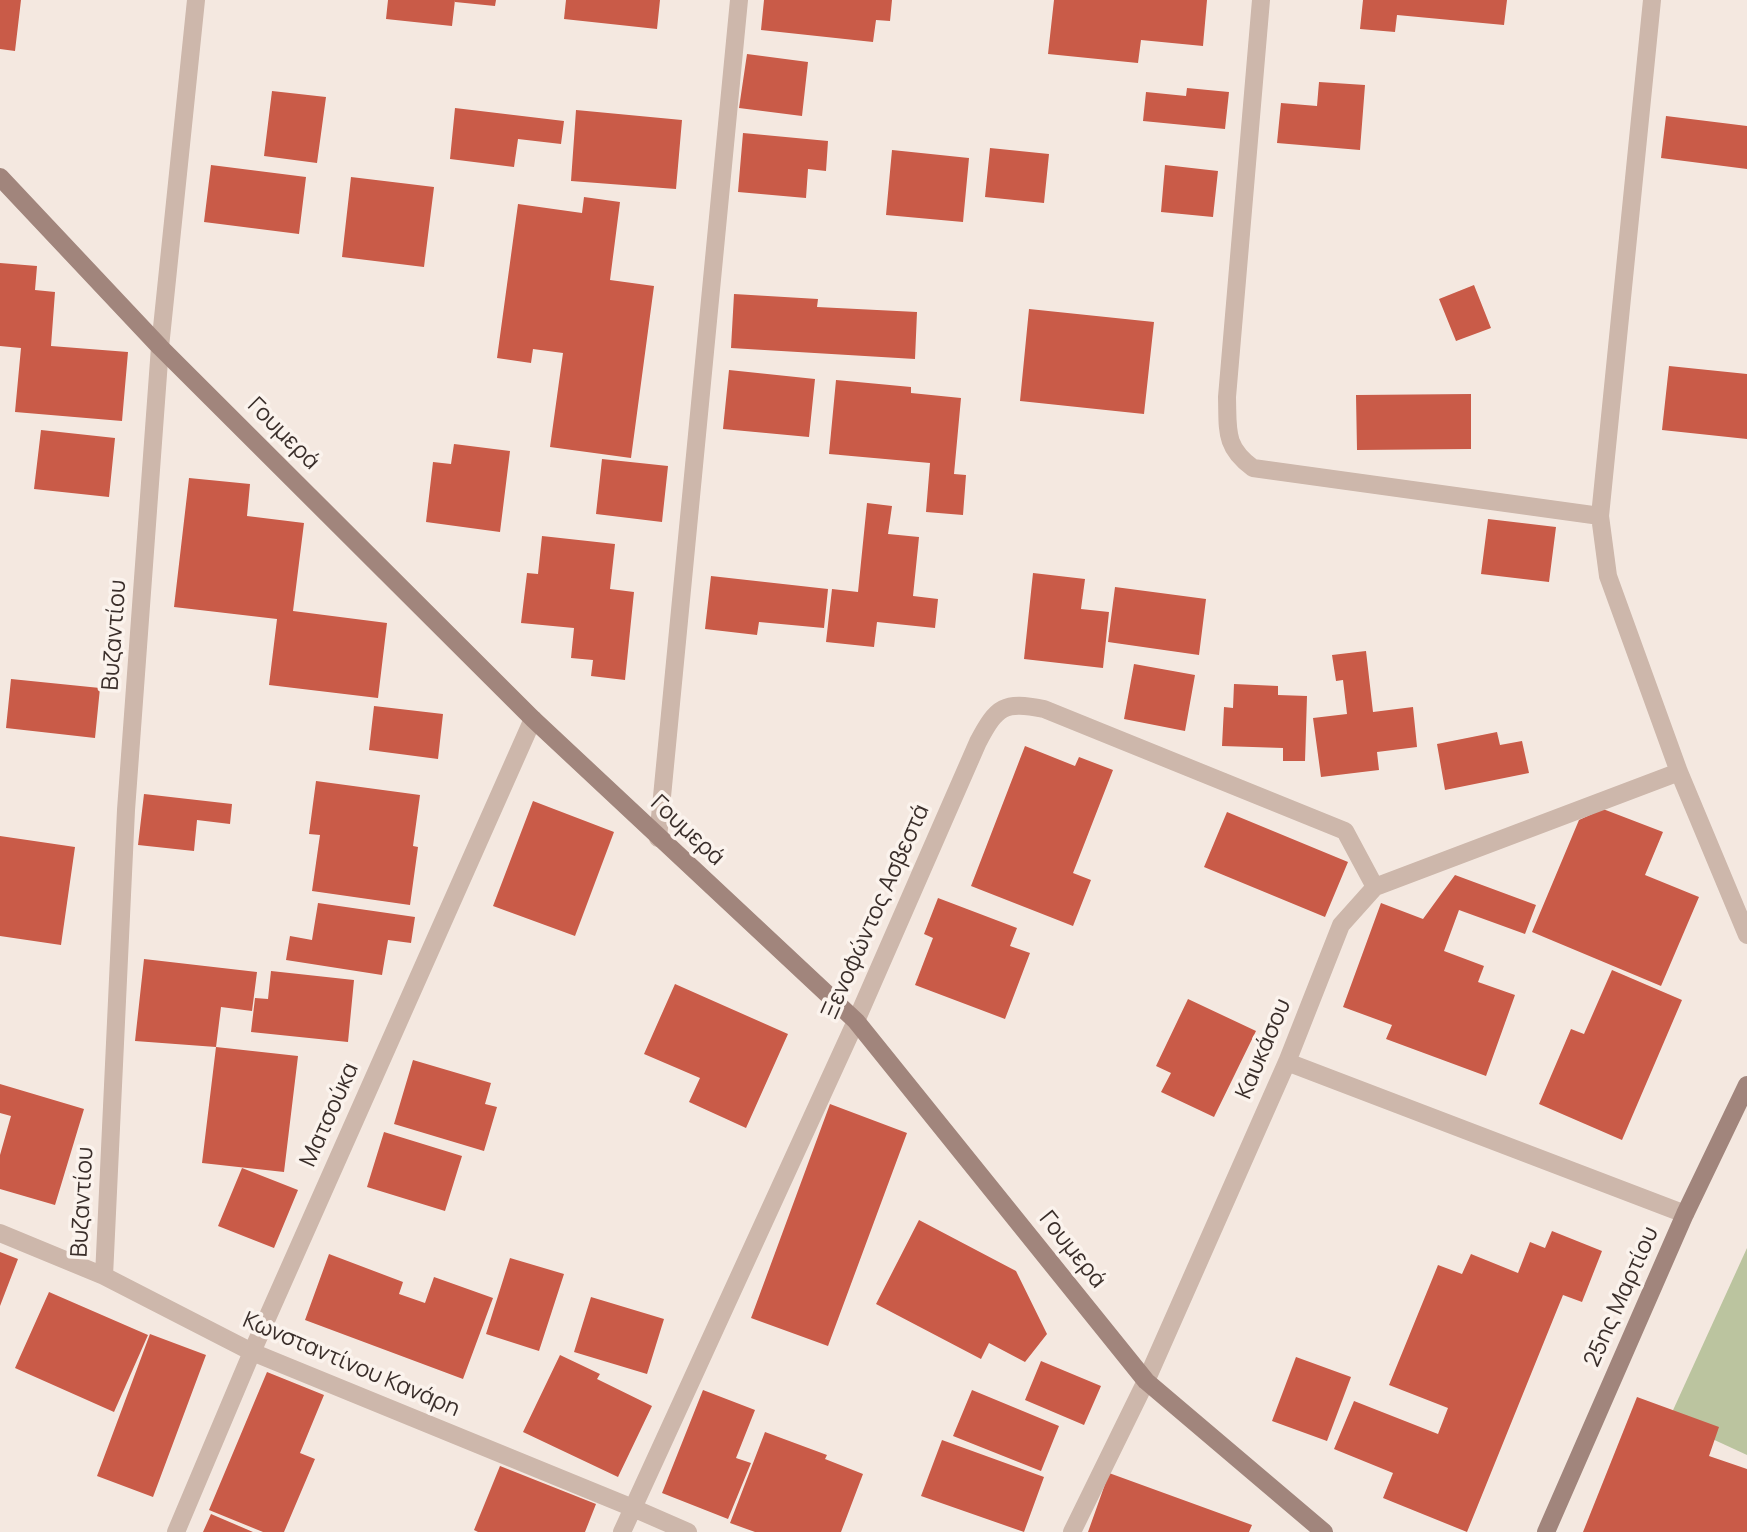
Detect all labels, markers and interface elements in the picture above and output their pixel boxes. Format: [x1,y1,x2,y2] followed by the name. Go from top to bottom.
[241,392,325,476] street label: Γουμερά
[97,579,133,691] street label: Βυζαντίου
[644,790,730,872] street label: Γουμερά
[816,800,936,1024] street label: Ξενοφώντος Ασβεστά
[1231,995,1297,1103] street label: Καυκάσου
[295,1059,365,1171] street label: Ματσούκα
[66,1146,100,1258] street label: Βυζαντίου
[1033,1206,1111,1294] street label: Γουμερά
[1579,1223,1665,1371] street label: 25ης Μαρτίου
[238,1307,464,1423] street label: Κωνσταντίνου Κανάρη

